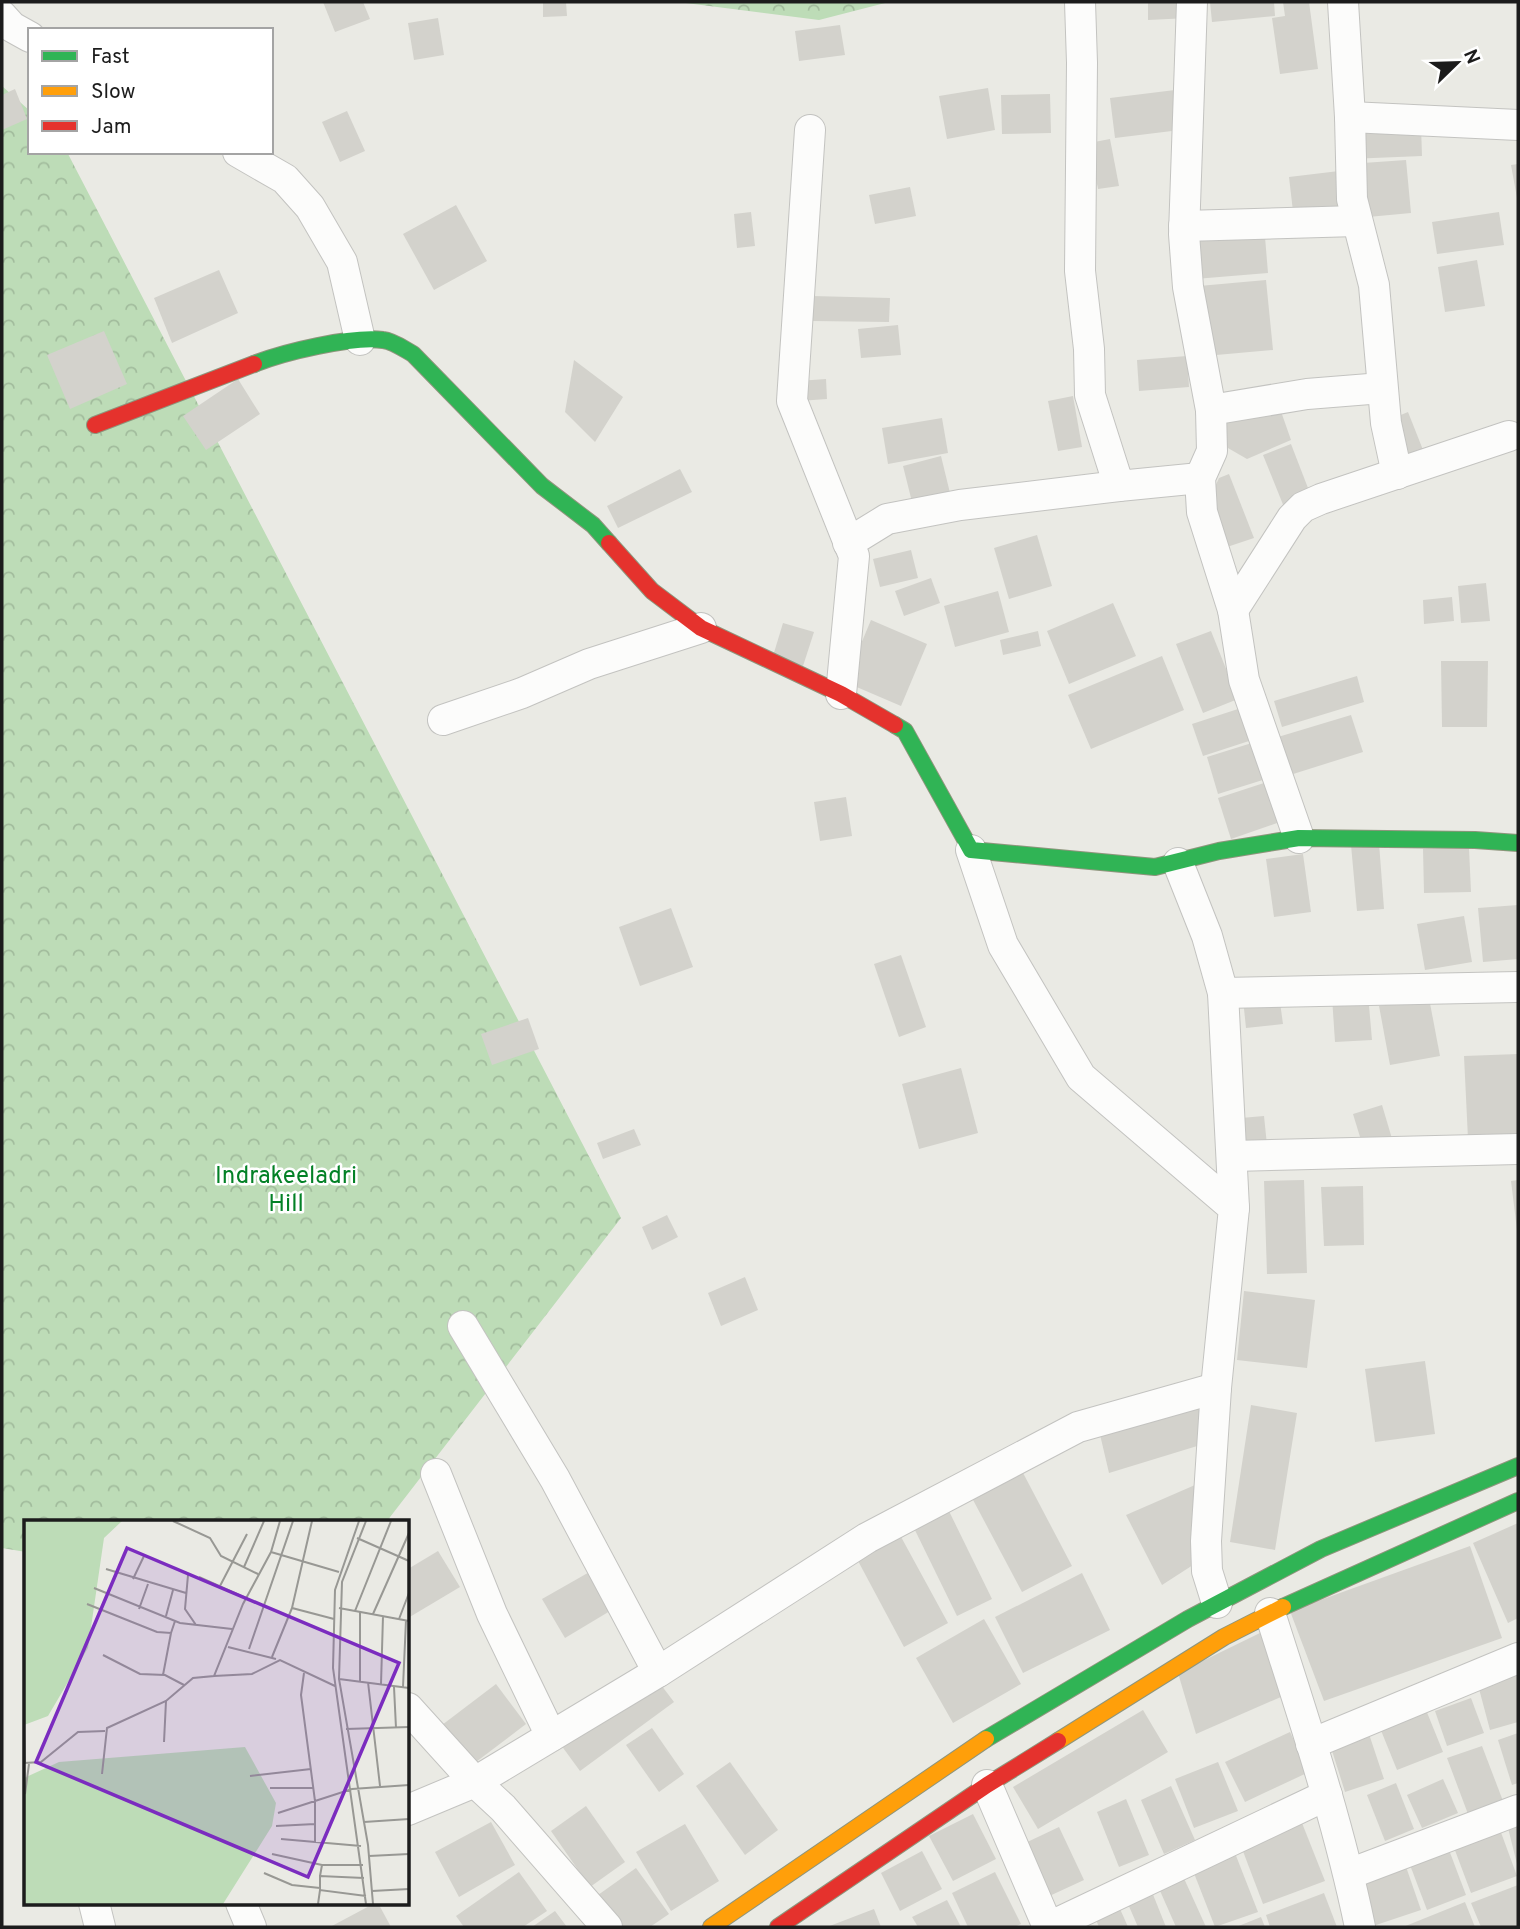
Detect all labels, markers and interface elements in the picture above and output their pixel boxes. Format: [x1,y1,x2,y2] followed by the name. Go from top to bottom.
[28,28,273,154] legend
[1422,28,1492,98] north arrow
[91,44,130,71] text: Fast
[1457,46,1485,68] text: N
[91,79,136,106] text: Slow
[91,114,132,141] text: Jam
[215,1162,357,1220] park label: Indrakeeladri Hill
[24,1520,410,1904] inset map

